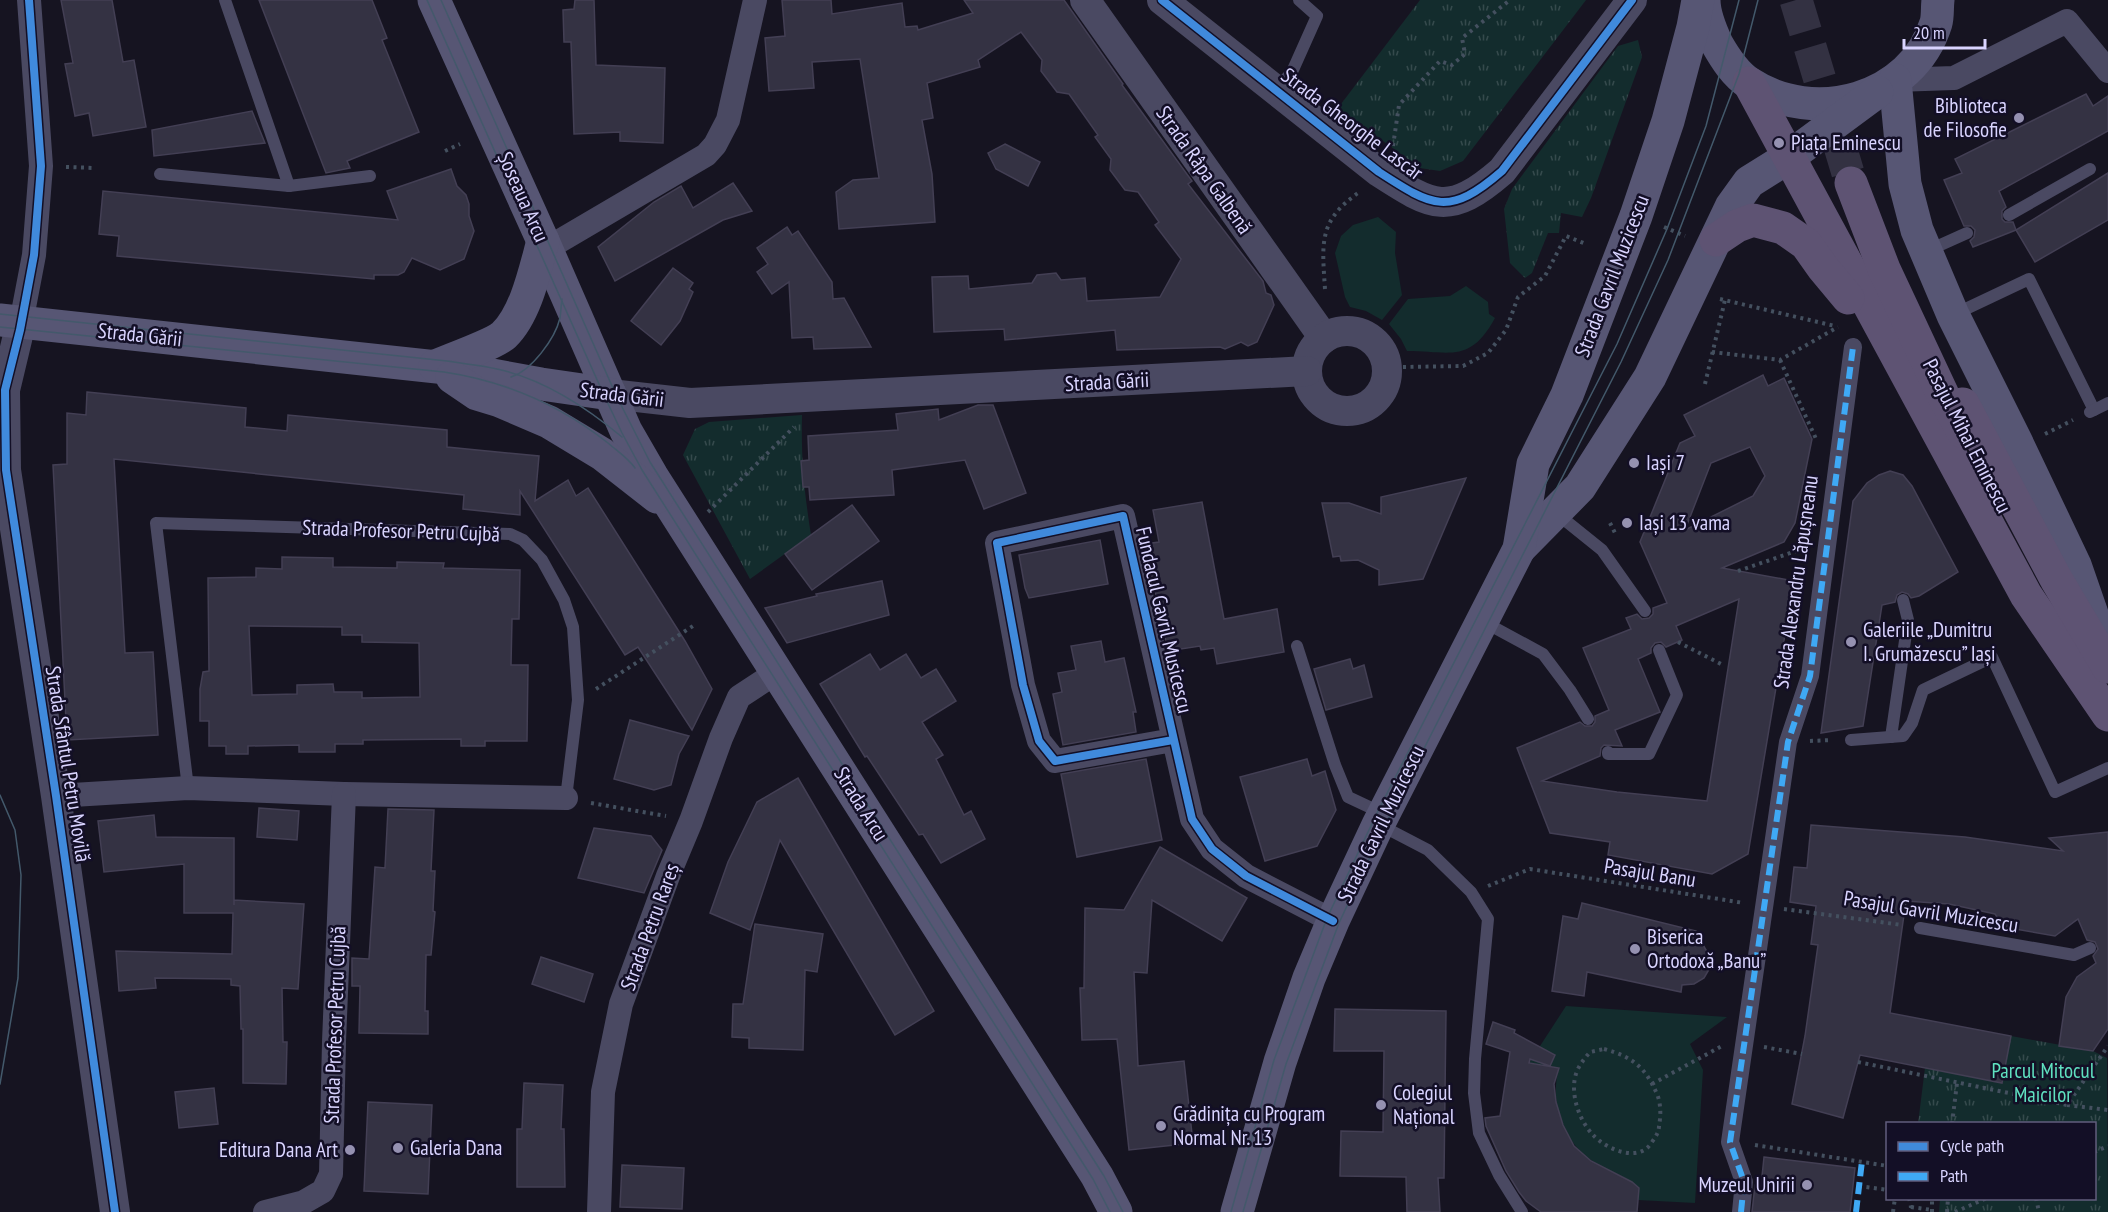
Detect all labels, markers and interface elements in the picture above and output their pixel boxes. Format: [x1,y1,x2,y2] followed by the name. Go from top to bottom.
[1904,12,1985,50] scale bar
[1913,21,1945,44] text: 20 m
[1276,61,1429,186] street label: Strada Gheorghe Lascăr
[1924,92,2007,143] place label: Biblioteca de Filosofie
[1150,100,1259,239] street label: Strada Râpa Galbenă
[2012,111,2026,125] marker: Biblioteca de Filosofie
[1791,129,1901,156] place label: Piața Eminescu
[1772,136,1786,150] marker: Piața Eminescu
[492,147,555,246] street label: Șoseaua Arcu
[1568,191,1655,361] street label: Strada Gavril Muzicescu
[97,317,183,352] street label: Strada Gării
[1917,354,2018,517] street label: Pasajul Mihai Eminescu
[1064,366,1150,397] street label: Strada Gării
[578,376,666,413] street label: Strada Gării
[1646,449,1685,476] place label: Iași 7
[1627,456,1641,470] marker: Iași 7
[1767,474,1824,690] street label: Strada Alexandru Lăpușneanu
[1639,509,1730,536] place label: Iași 13 vama
[302,514,500,547] street label: Strada Profesor Petru Cujbă
[1620,516,1634,530] marker: Iași 13 vama
[1130,524,1199,716] street label: Fundacul Gavril Musicescu
[1863,616,1996,667] place label: Galeriile „Dumitru I. Grumăzescu” Iași
[1844,635,1858,649] marker: Galeriile „Dumitru I. Grumăzescu” Iași
[40,664,97,864] street label: Strada Sfântul Petru Movilă
[1331,741,1430,907] street label: Strada Gavril Muzicescu
[828,762,895,846] street label: Strada Arcu
[1602,852,1698,893] street label: Pasajul Banu
[614,859,685,994] street label: Strada Petru Rareș
[1842,884,2020,939] street label: Pasajul Gavril Muzicescu
[1647,923,1766,974] place label: Biserica Ortodoxă „Banu”
[318,926,351,1124] street label: Strada Profesor Petru Cujbă
[1628,942,1642,956] marker: Biserica Ortodoxă „Banu”
[1991,1057,2095,1108] park label: Parcul Mitocul Maicilor
[1393,1079,1455,1130] place label: Colegiul Național
[1374,1098,1388,1112] marker: Colegiul Național
[1173,1100,1325,1151] place label: Grădinița cu Program Normal Nr. 13
[1154,1119,1168,1133] marker: Grădinița cu Program Normal Nr. 13
[1886,1122,2096,1200] legend
[410,1134,503,1161] place label: Galeria Dana
[1940,1134,2004,1157] text: Cycle path
[219,1136,338,1163] place label: Editura Dana Art
[391,1141,405,1155] marker: Galeria Dana
[343,1143,357,1157] marker: Editura Dana Art
[1940,1164,1968,1187] text: Path
[1698,1171,1795,1198] place label: Muzeul Unirii
[1800,1178,1814,1192] marker: Muzeul Unirii

